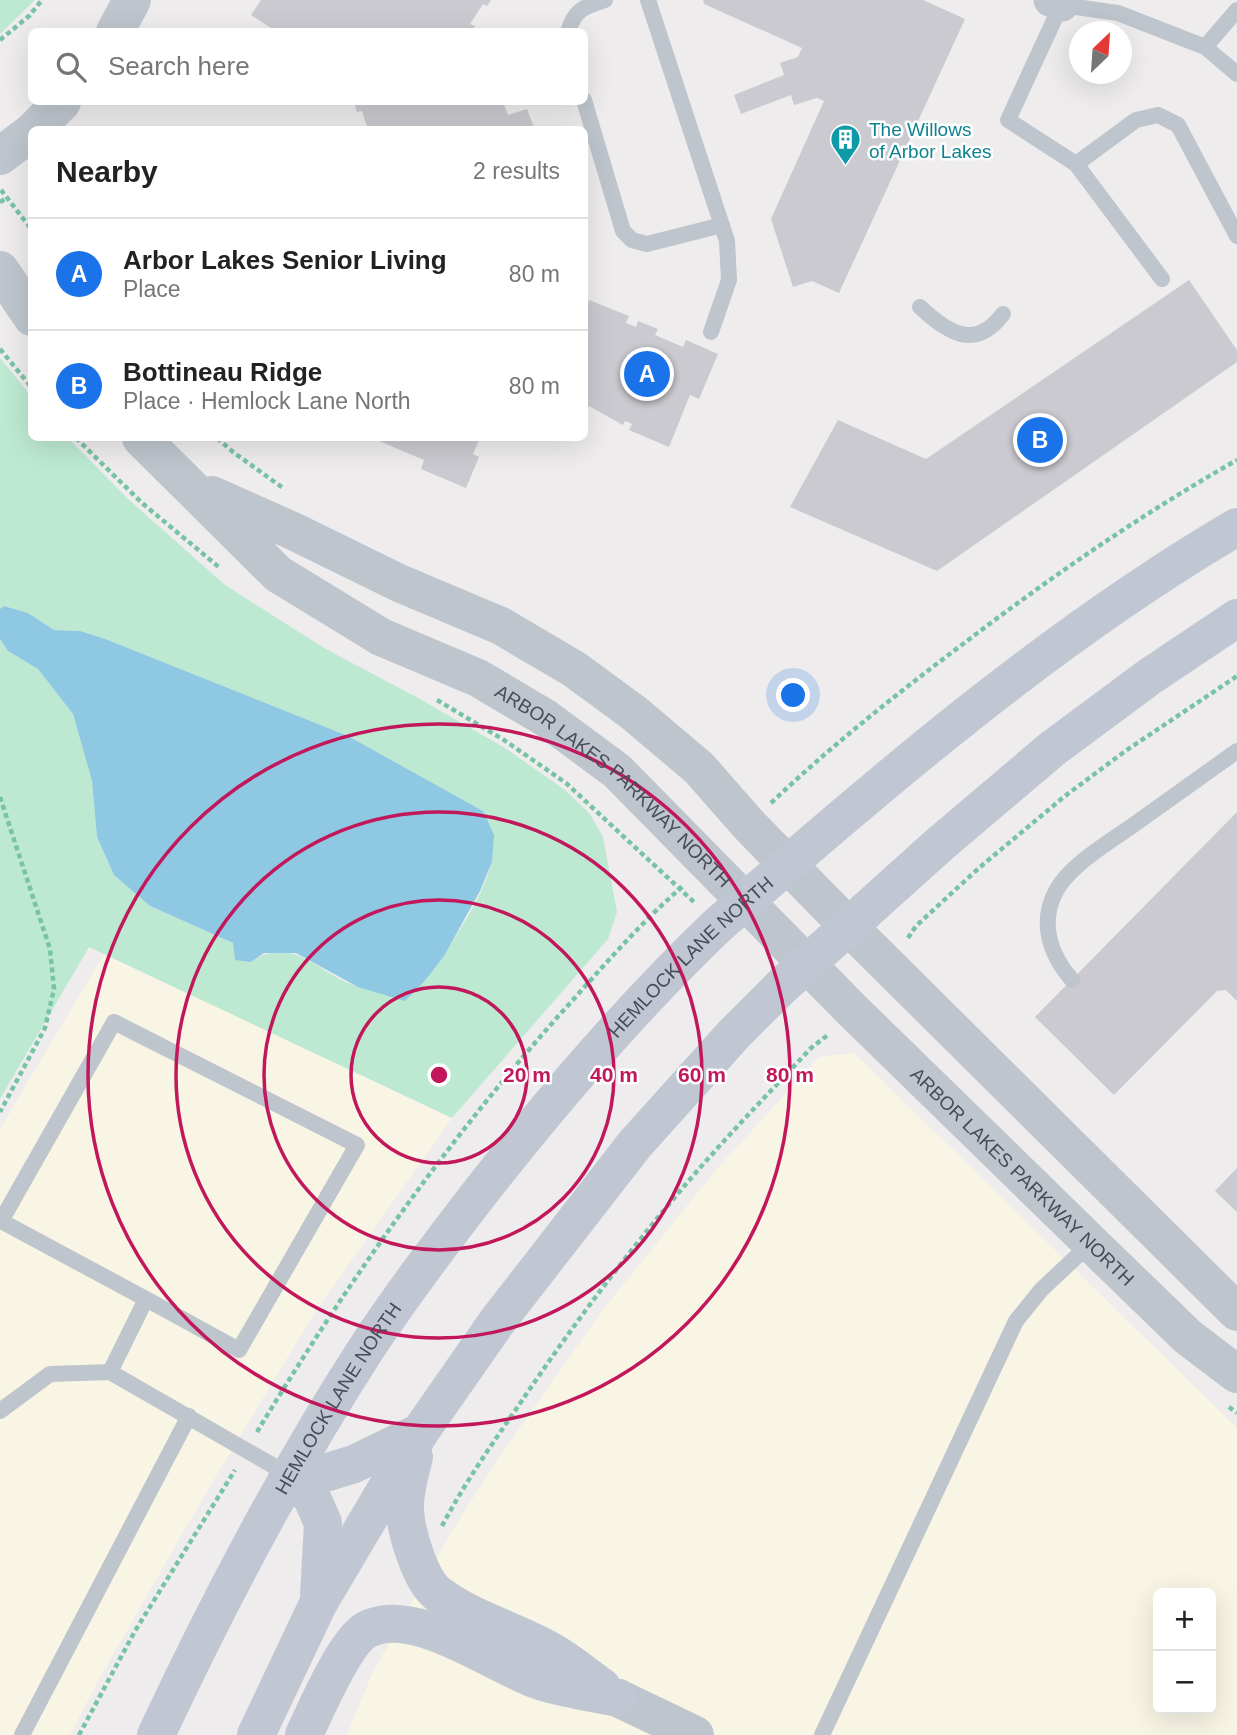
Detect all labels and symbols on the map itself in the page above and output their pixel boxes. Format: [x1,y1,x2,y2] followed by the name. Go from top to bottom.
[1069,21,1132,84] north arrow
[869,119,992,162] place label: The Willows of Arbor Lakes
[829,123,863,167] building icon: The Willows of Arbor Lakes
[624,348,670,400] pin: A
[1017,414,1063,466] pin: B
[776,678,810,712] your location
[492,681,735,891] street label: ARBOR LAKES PARKWAY NORTH
[604,872,777,1042] street label: HEMLOCK LANE NORTH
[427,1063,451,1087] centre of rings
[503,1063,551,1086] text: 20 m
[590,1063,638,1086] text: 40 m
[678,1063,726,1086] text: 60 m
[766,1063,814,1086] text: 80 m
[906,1063,1138,1290] street label: ARBOR LAKES PARKWAY NORTH
[271,1299,405,1498] street label: HEMLOCK LANE NORTH

